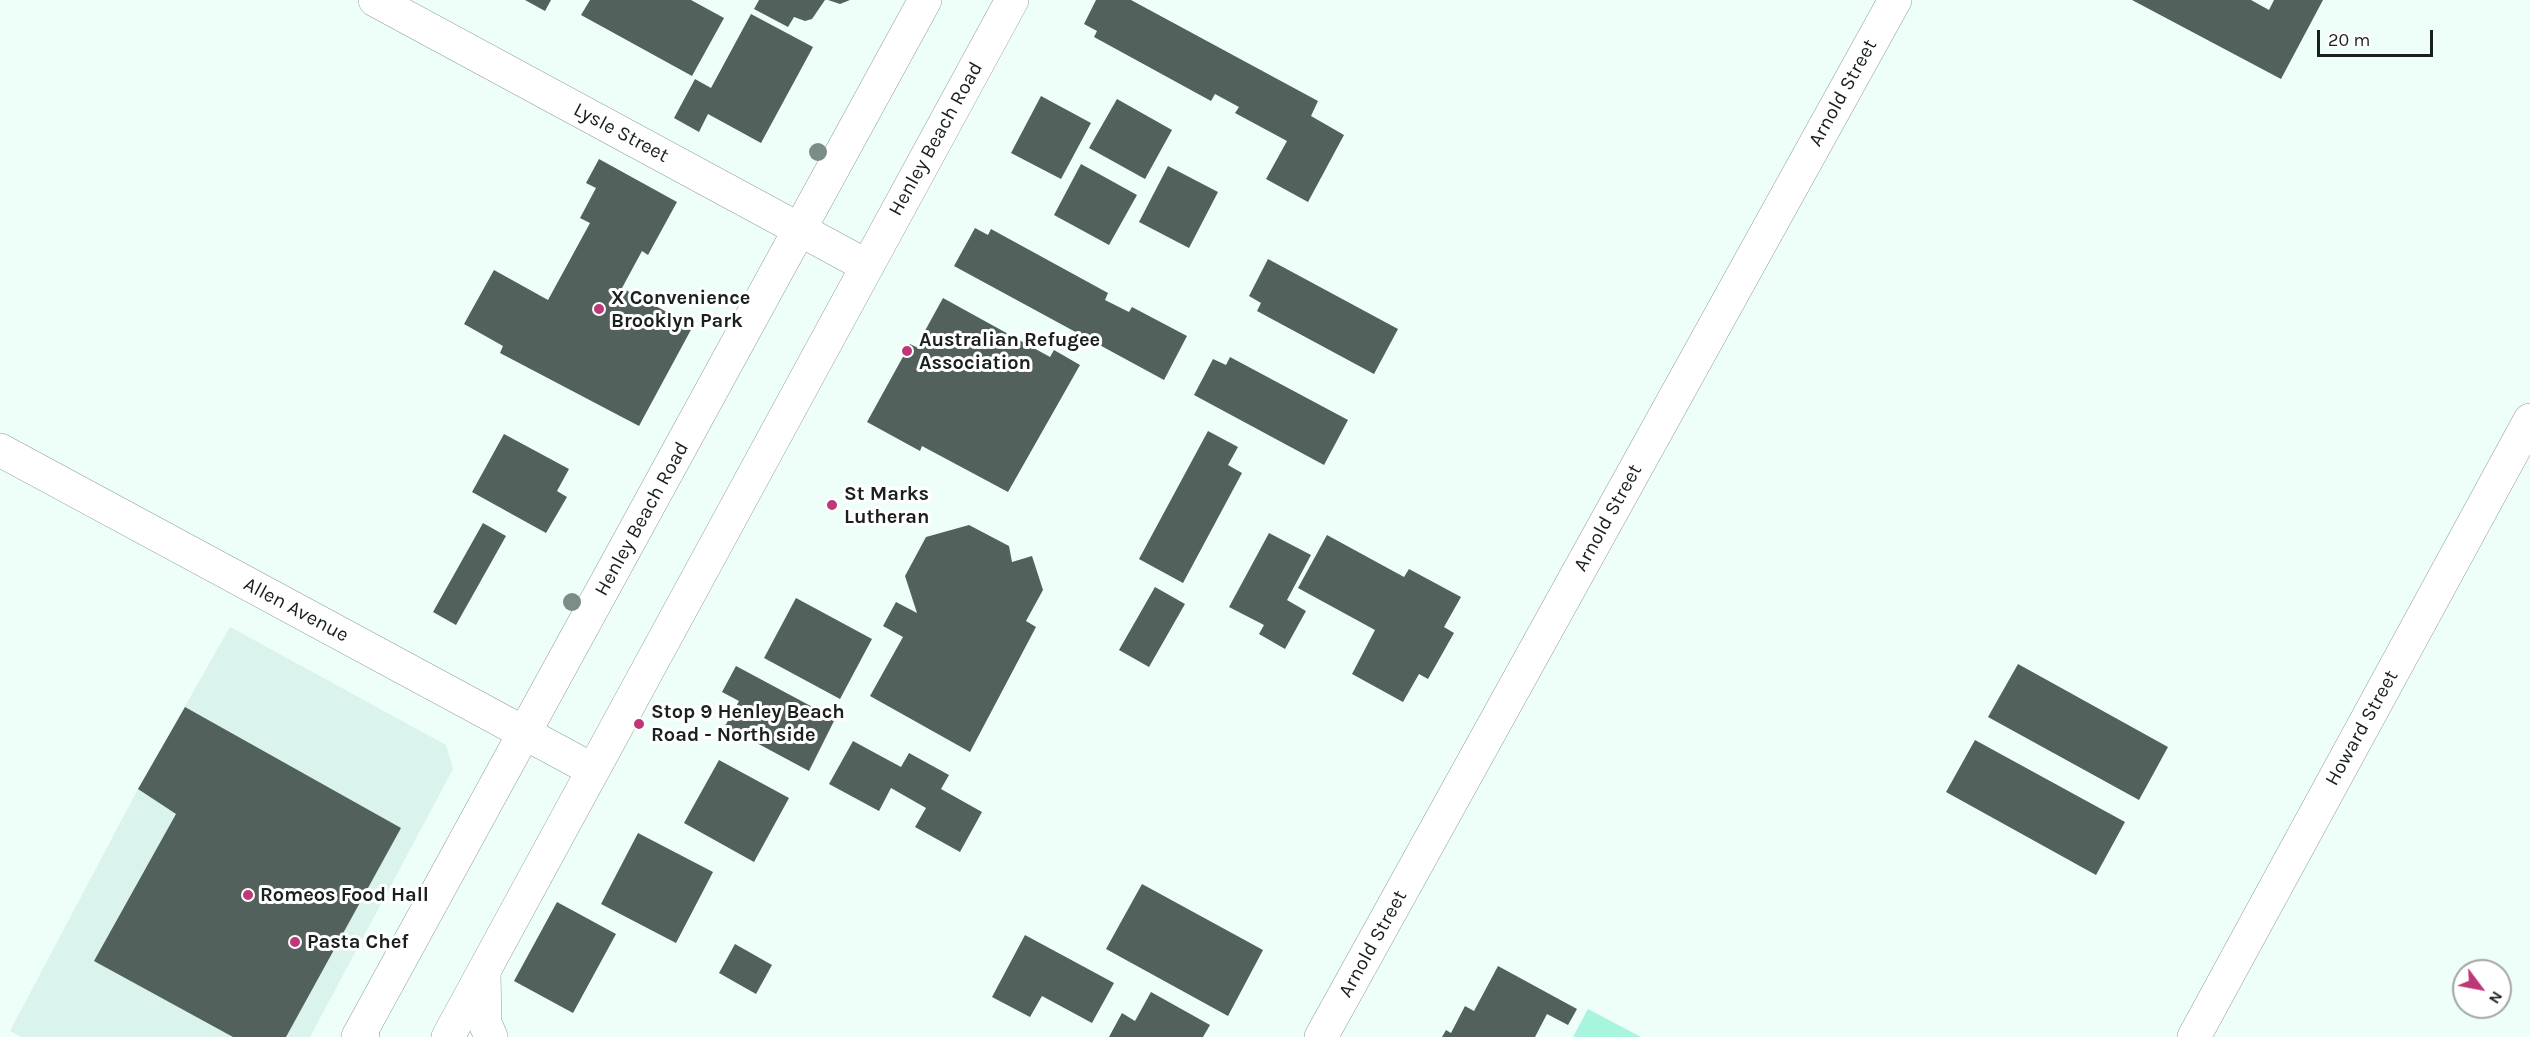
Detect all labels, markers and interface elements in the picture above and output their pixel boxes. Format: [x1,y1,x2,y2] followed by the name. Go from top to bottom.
[2320,18,2436,56] scale bar
[2328,29,2370,51] text: 20 m
[1804,35,1882,151] street label: Arnold Street
[884,58,988,220] street label: Henley Beach Road
[569,98,673,168] street label: Lysle Street
[611,286,750,333] place label: X Convenience Brooklyn Park
[592,302,606,316] marker: X Convenience Brooklyn Park
[919,328,1100,375] place label: Australian Refugee Association
[900,344,914,358] marker: Australian Refugee Association
[590,438,694,600] street label: Henley Beach Road
[1569,460,1647,576] street label: Arnold Street
[844,482,929,529] place label: St Marks Lutheran
[825,498,839,512] marker: St Marks Lutheran
[239,572,353,648] street label: Allen Avenue
[2320,666,2404,790] street label: Howard Street
[651,700,845,747] place label: Stop 9 Henley Beach Road - North side
[632,717,646,731] marker: Stop 9 Henley Beach Road - North side
[260,883,429,907] place label: Romeos Food Hall
[1334,886,1412,1002] street label: Arnold Street
[241,888,255,902] marker: Romeos Food Hall
[307,930,409,954] place label: Pasta Chef
[288,935,302,949] marker: Pasta Chef
[2452,959,2512,1019] north arrow
[2485,988,2507,1008] text: N

